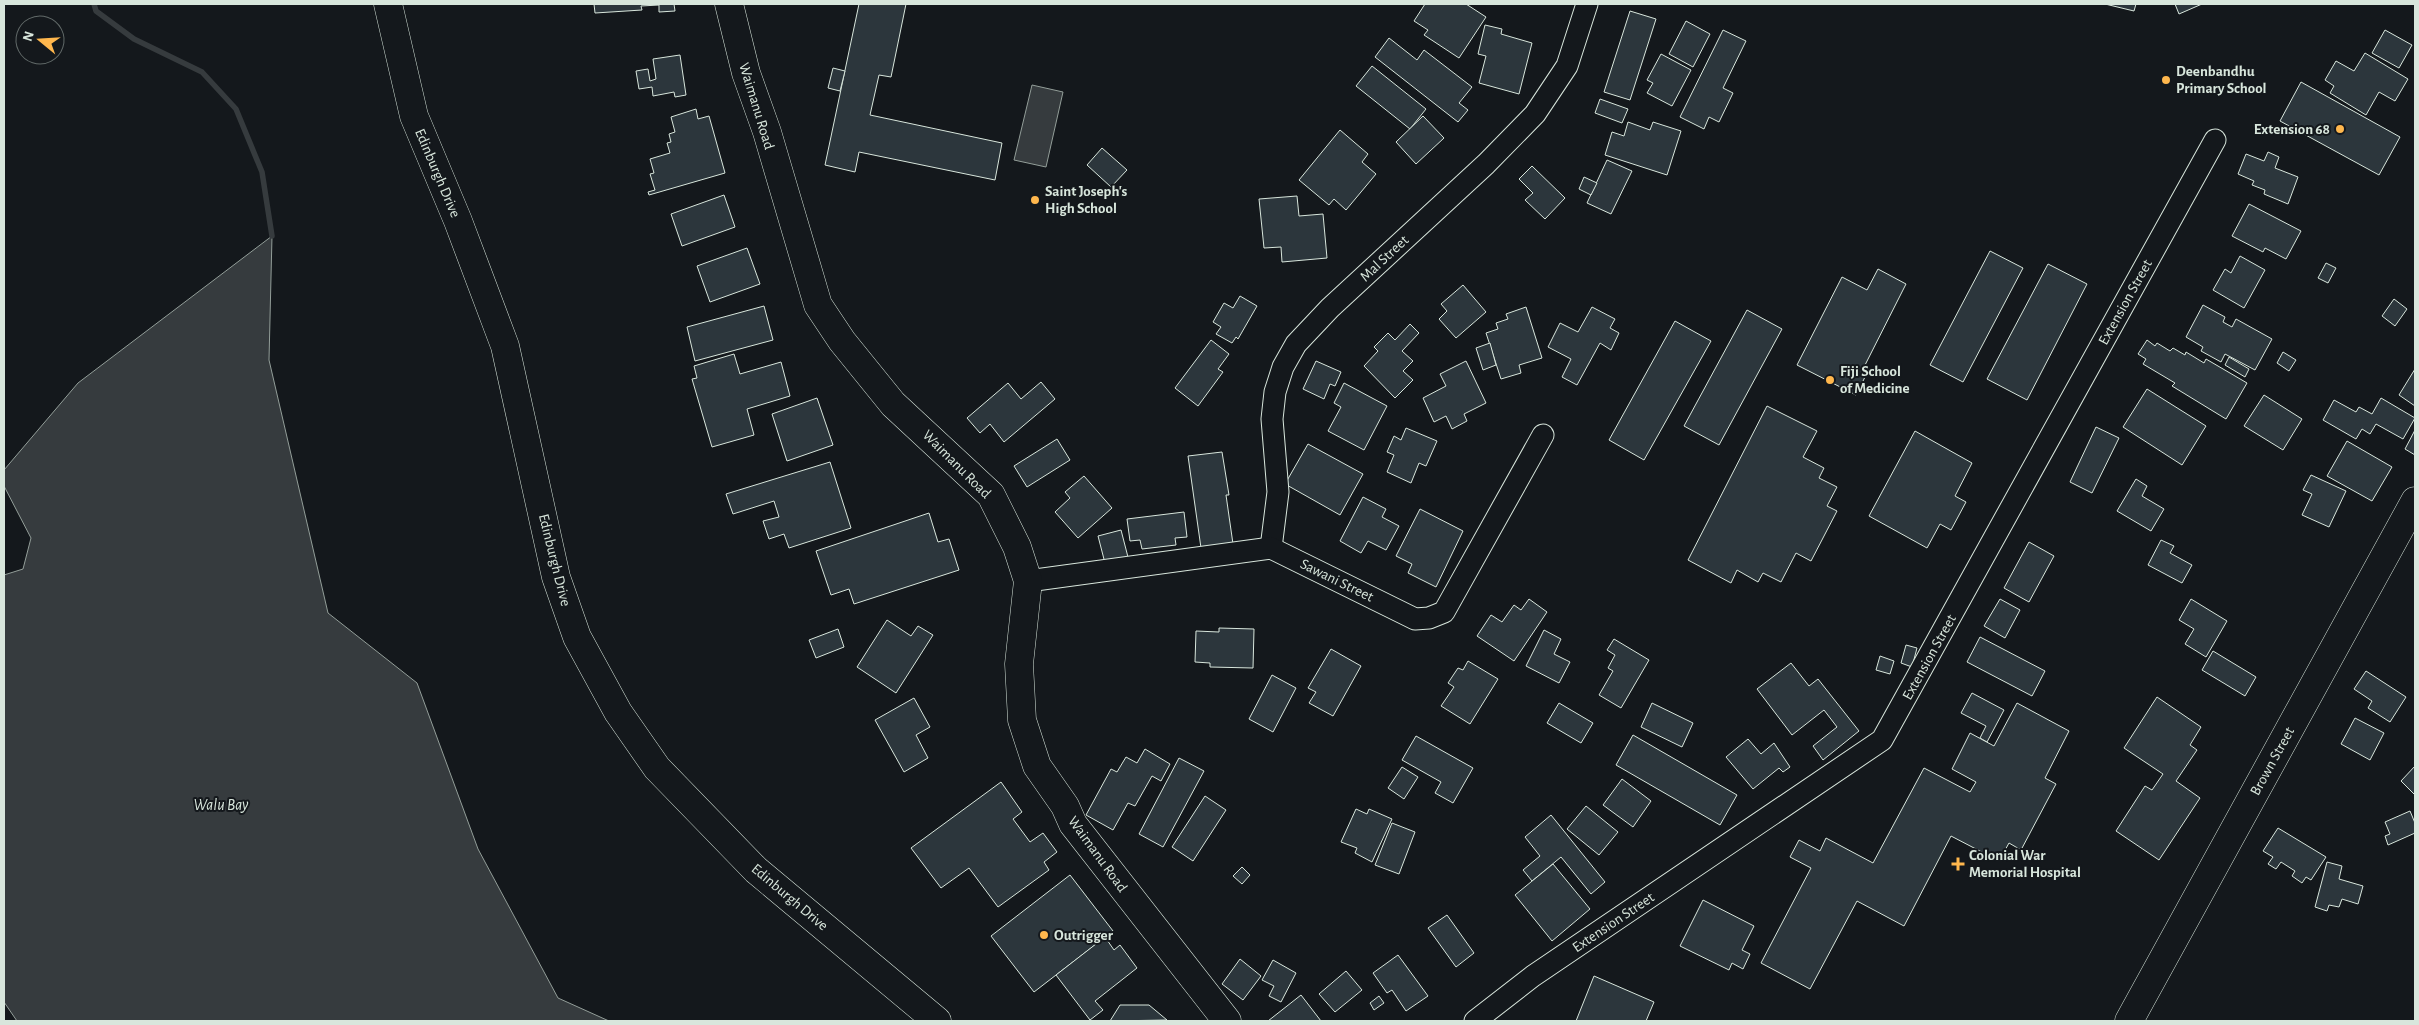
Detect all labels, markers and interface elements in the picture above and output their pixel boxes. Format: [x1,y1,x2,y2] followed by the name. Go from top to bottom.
[15,15,65,65] north arrow
[20,29,37,43] text: N
[736,61,777,151] street label: Waimanu Road
[2176,64,2267,96] place label: Deenbandhu Primary School
[2160,74,2172,86] marker: Deenbandhu Primary School
[2254,122,2330,137] place label: Extension 68
[2334,123,2346,135] marker: Extension 68
[412,127,463,220] street label: Edinburgh Drive
[1045,184,1128,216] place label: Saint Joseph's High School
[1029,194,1041,206] marker: Saint Joseph's High School
[1357,232,1412,284] street label: Mal Street
[2096,257,2155,347] street label: Extension Street
[1840,364,1910,396] place label: Fiji School of Medicine
[1824,374,1836,386] marker: Fiji School of Medicine
[920,427,994,502] street label: Waimanu Road
[536,512,573,608] street label: Edinburgh Drive
[1298,556,1376,605] street label: Sawani Street
[1900,612,1959,702] street label: Extension Street
[2248,724,2297,798] street label: Brown Street
[194,797,249,813] water label: Walu Bay
[1065,814,1130,895] street label: Waimanu Road
[1969,848,2081,880] place label: Colonial War Memorial Hospital
[1951,857,1965,871] marker: Colonial War Memorial Hospital
[749,861,831,934] street label: Edinburgh Drive
[1570,890,1657,955] street label: Extension Street
[1054,928,1114,943] place label: Outrigger
[1038,929,1050,941] marker: Outrigger

